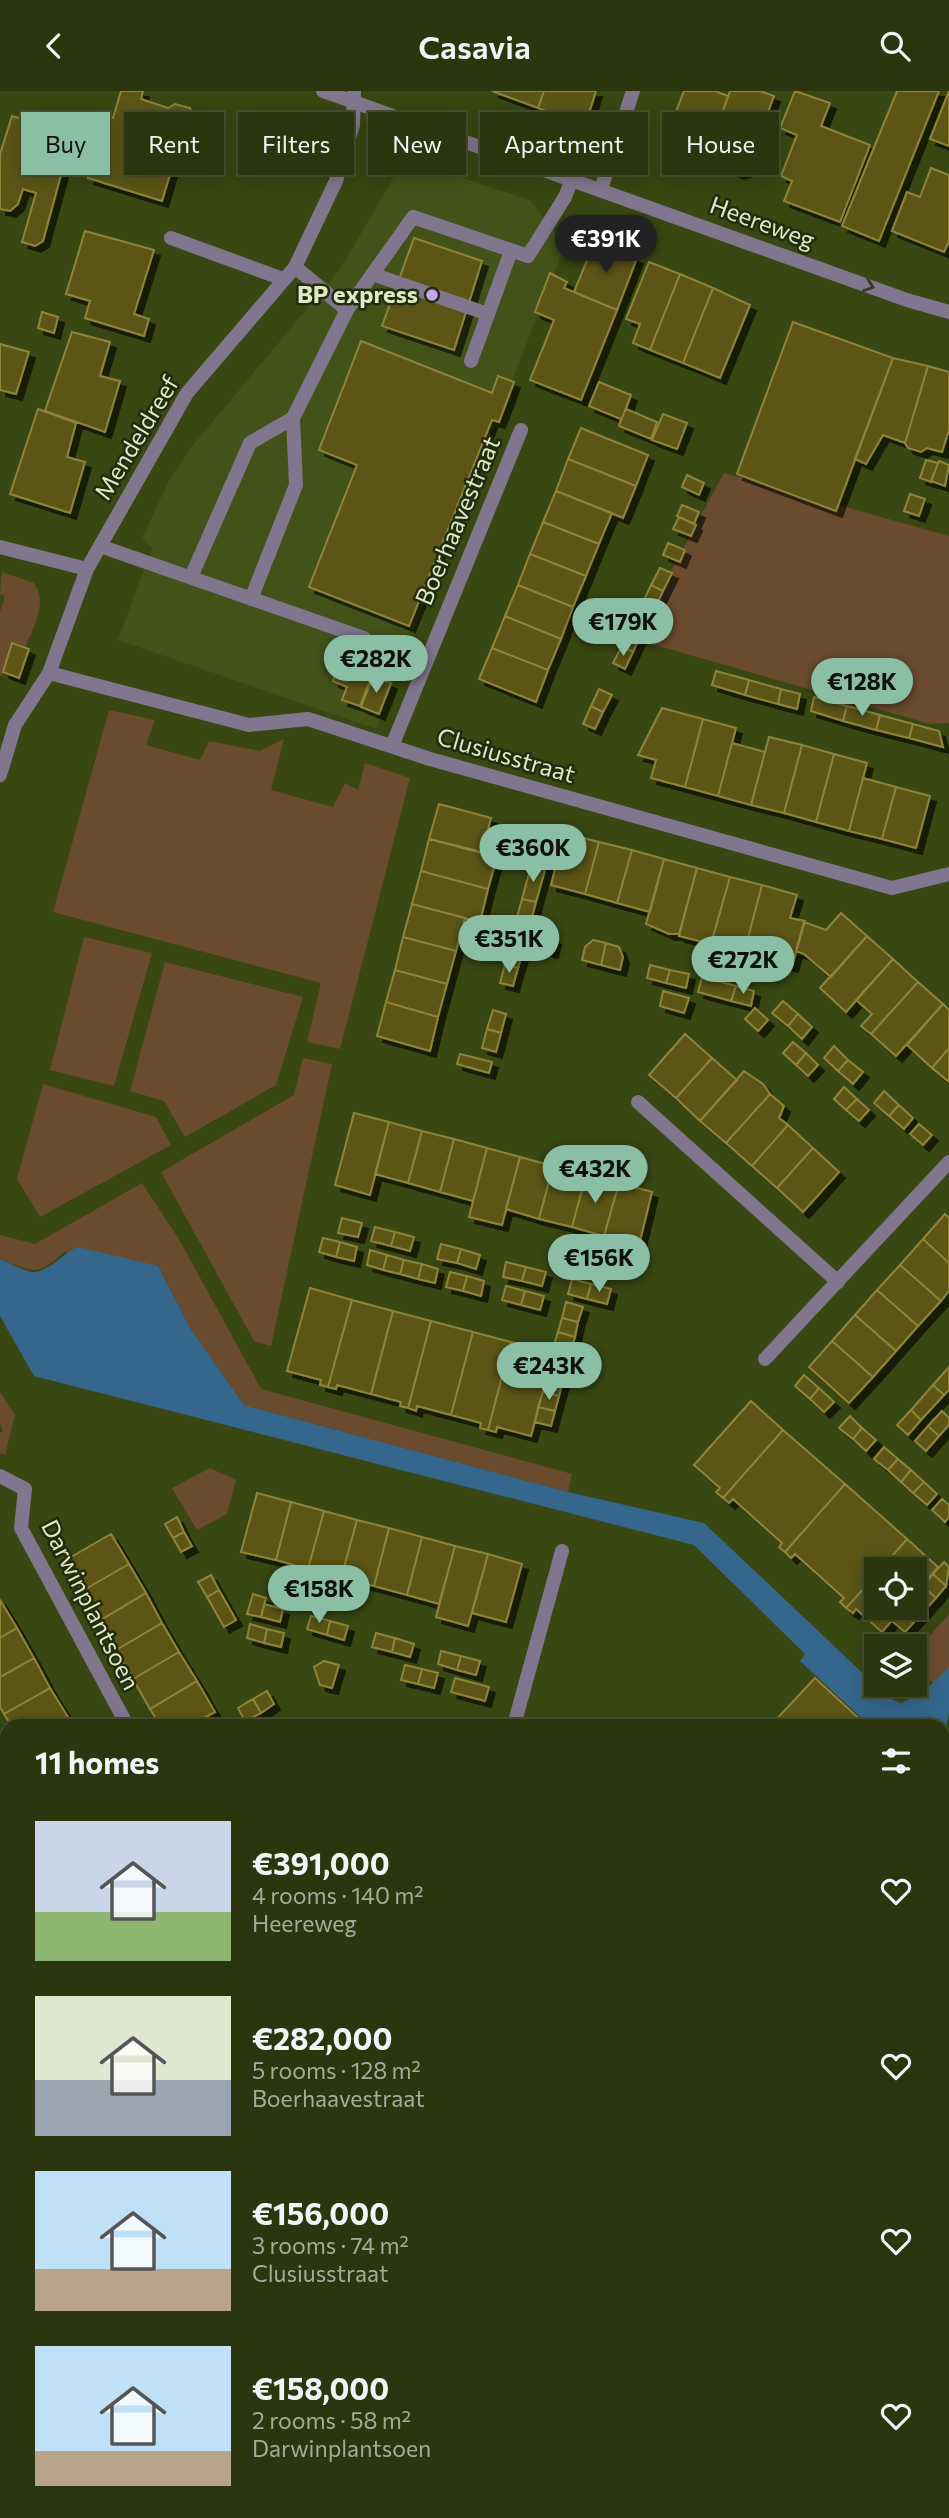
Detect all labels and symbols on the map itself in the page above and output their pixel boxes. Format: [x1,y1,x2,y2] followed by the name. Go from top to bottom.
[706,189,819,254] street label: Heereweg
[557,215,655,275] pin: €391K
[862,277,874,291] one-way arrow
[297,279,418,308] place label: BP express
[424,287,440,303] marker: BP express
[87,369,184,505] street label: Mendeldreef
[408,432,505,609] street label: Boerhaavestraat
[574,599,672,658] pin: €179K
[327,635,425,695] pin: €282K
[813,659,911,718] pin: €128K
[434,721,579,788] street label: Clusiusstraat
[484,825,582,884] pin: €360K
[460,915,558,975] pin: €351K
[694,937,792,996] pin: €272K
[546,1145,644,1205] pin: €432K
[550,1235,648,1294] pin: €156K
[500,1343,598,1402] pin: €243K
[36,1514,147,1694] street label: Darwinplantsoen
[270,1565,368,1625] pin: €158K

